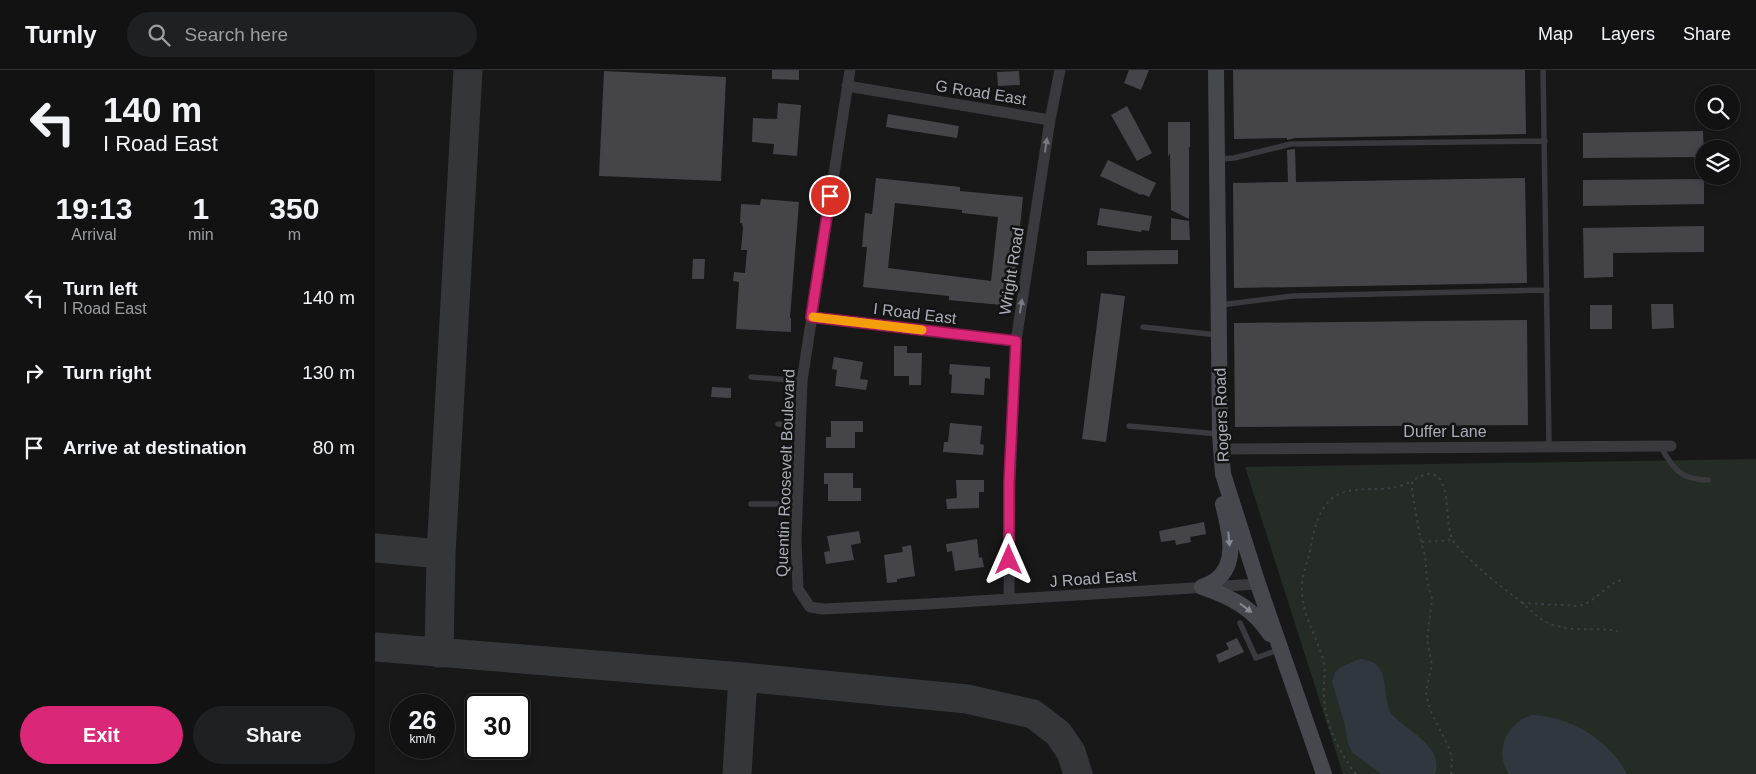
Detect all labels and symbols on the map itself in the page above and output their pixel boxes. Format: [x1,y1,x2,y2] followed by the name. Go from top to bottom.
[934,77,1028,108] street label: G Road East
[1043,137,1051,153] one-way arrow
[809,175,851,217] pin
[996,226,1027,316] street label: Wright Road
[1018,298,1026,314] one-way arrow
[872,300,958,327] street label: I Road East
[1211,368,1232,462] street label: Rogers Road
[773,369,798,577] street label: Quentin Roosevelt Boulevard
[1403,423,1487,440] street label: Duffer Lane
[1225,532,1233,548] one-way arrow
[982,533,1034,585] position arrow
[1049,567,1138,590] street label: J Road East
[1239,603,1253,613] one-way arrow
[465,694,530,759] speed limit sign: 30

